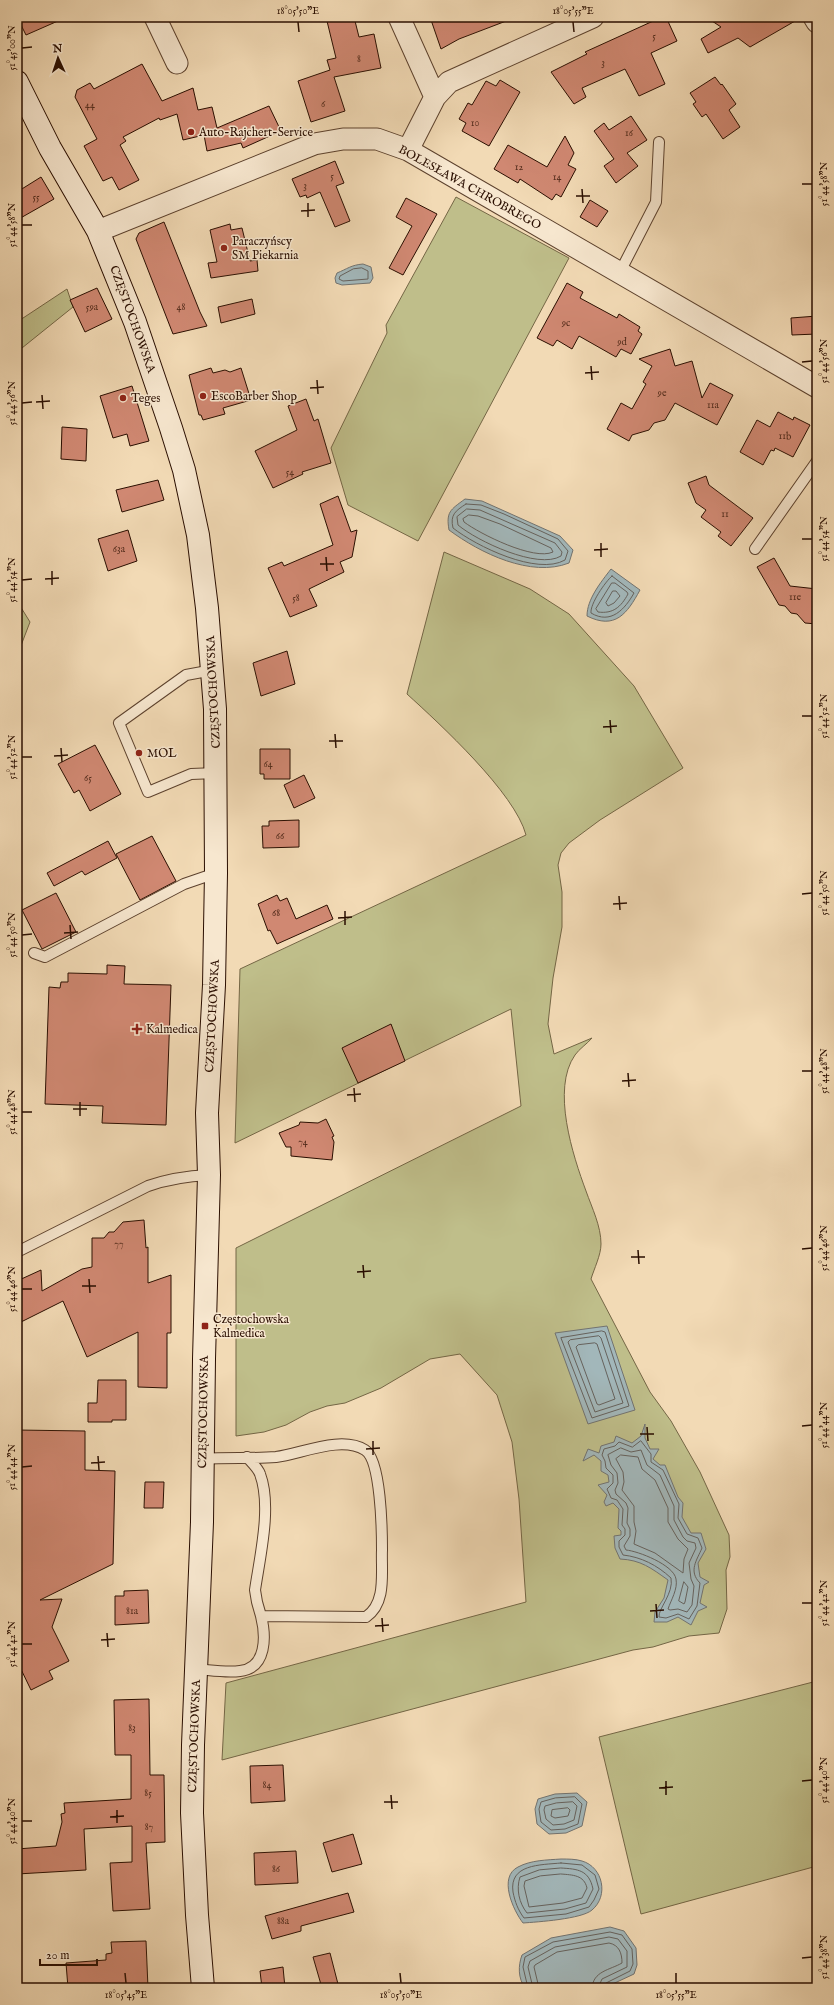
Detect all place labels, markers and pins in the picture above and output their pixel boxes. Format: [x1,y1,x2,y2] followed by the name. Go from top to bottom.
[198,125,313,140] place label: Auto-Rajchert-Service
[186,127,196,137] marker: Auto-Rajchert-Service
[232,234,299,263] place label: Paraczyńscy SM Piekarnia
[219,243,229,253] marker: Paraczyńscy SM Piekarnia
[211,389,297,405] place label: EscoBarber Shop
[131,391,160,406] place label: Teges
[198,391,208,401] marker: EscoBarber Shop
[118,393,128,403] marker: Teges
[147,746,177,761] place label: MOL
[134,748,144,758] marker: MOL
[146,1022,199,1037] place label: Kalmedica
[131,1023,143,1035] marker: Kalmedica
[213,1312,290,1341] place label: Częstochowska Kalmedica
[200,1321,210,1331] marker: Częstochowska Kalmedica

